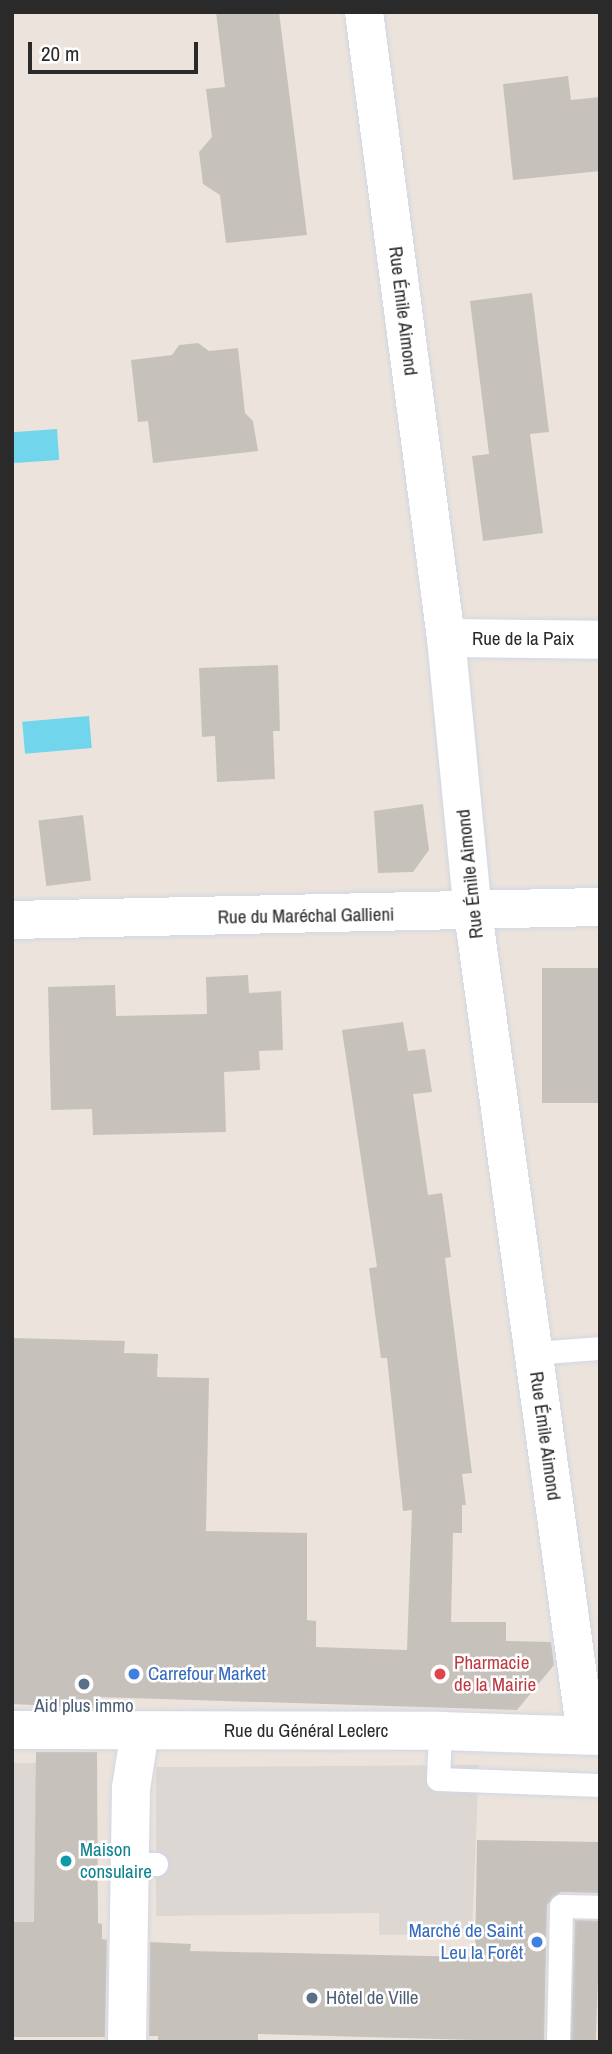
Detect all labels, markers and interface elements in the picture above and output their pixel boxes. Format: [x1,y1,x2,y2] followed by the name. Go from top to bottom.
[32,28,201,72] scale bar
[41,39,79,68] text: 20 m
[384,245,422,377] street label: Rue Émile Aimond
[472,628,574,650] street label: Rue de la Paix
[452,808,488,940] street label: Rue Émile Aimond
[217,903,395,929] street label: Rue du Maréchal Gallieni
[525,1370,565,1502] street label: Rue Émile Aimond
[454,1652,536,1696] place label: Pharmacie de la Mairie
[148,1663,266,1685] place label: Carrefour Market
[126,1666,142,1682] marker: Carrefour Market
[432,1666,448,1682] marker: Pharmacie de la Mairie
[76,1676,92,1692] marker: Aid plus immo
[34,1695,134,1717] place label: Aid plus immo
[224,1720,388,1742] street label: Rue du Général Leclerc
[80,1839,152,1883] place label: Maison consulaire
[58,1853,74,1869] marker: Maison consulaire
[409,1920,523,1964] place label: Marché de Saint Leu la Forêt
[529,1934,545,1950] marker: Marché de Saint Leu la Forêt
[326,1987,418,2009] place label: Hôtel de Ville
[304,1990,320,2006] marker: Hôtel de Ville

